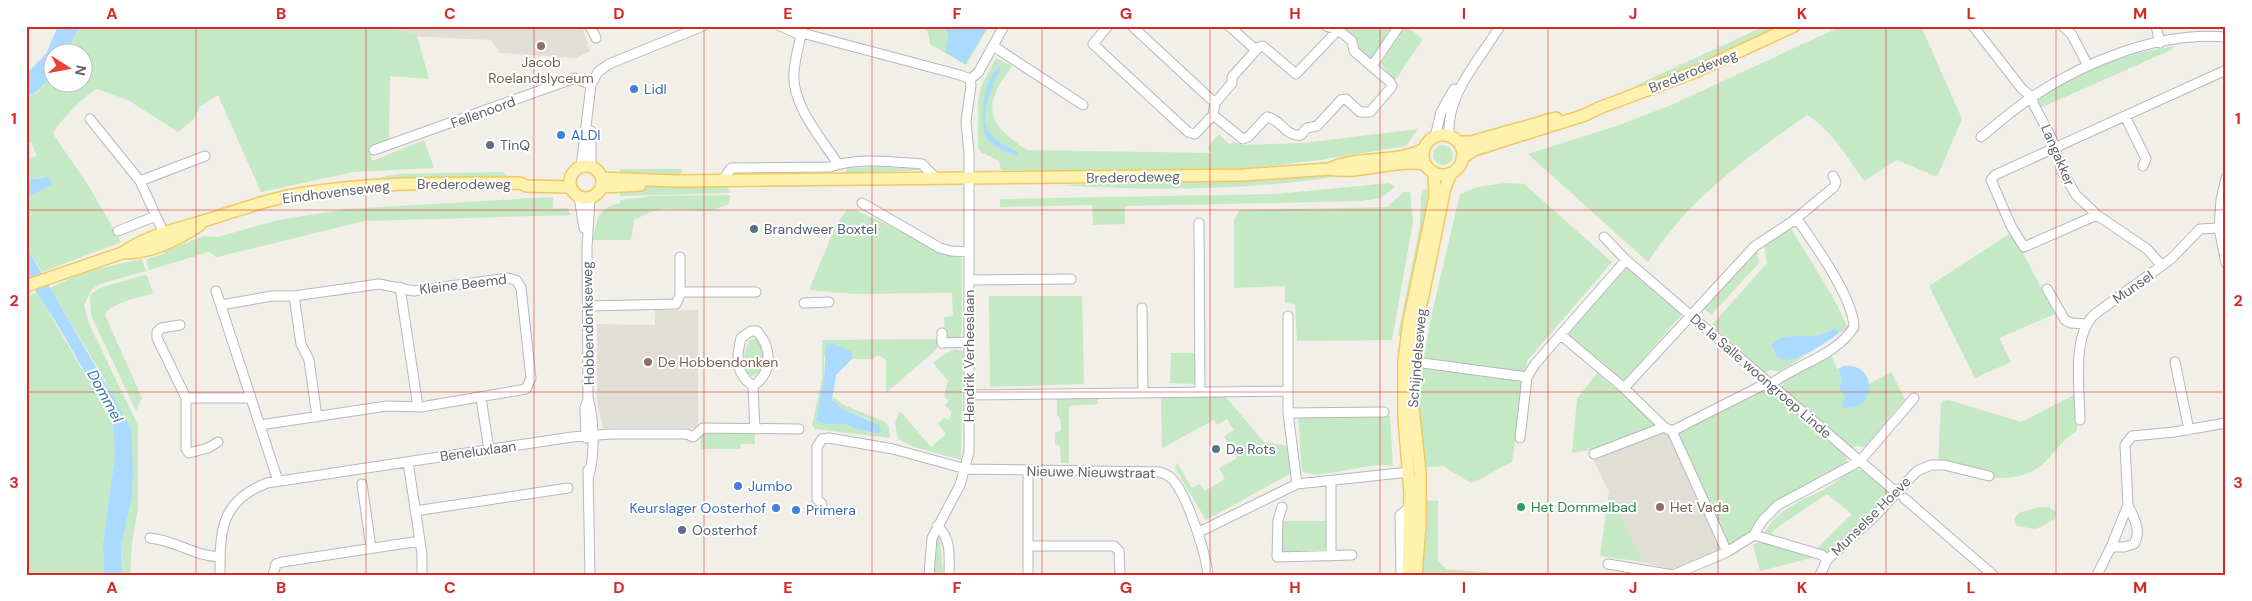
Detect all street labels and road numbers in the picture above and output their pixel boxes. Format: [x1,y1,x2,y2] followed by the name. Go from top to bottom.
[1646,45,1740,97] street label: Brederodeweg
[448,92,518,132] street label: Fellenoord
[2037,121,2079,189] street label: Langakker
[1086,167,1180,187] street label: Brederodeweg
[417,175,511,193] street label: Brederodeweg
[281,176,391,208] street label: Eindhovenseweg
[578,261,598,385] street label: Hobbendonkseweg
[2109,266,2157,308] street label: Munsel
[418,270,508,298] street label: Kleine Beemd
[960,290,978,422] street label: Hendrik Verheeslaan
[1404,307,1430,408] street label: Schijndelseweg
[1687,310,1835,442] street label: De la Salle woongroep Linde
[439,437,517,465] street label: Beneluxlaan
[1027,462,1155,482] street label: Nieuwe Nieuwstraat
[1827,472,1915,560] street label: Munselse Hoeve

